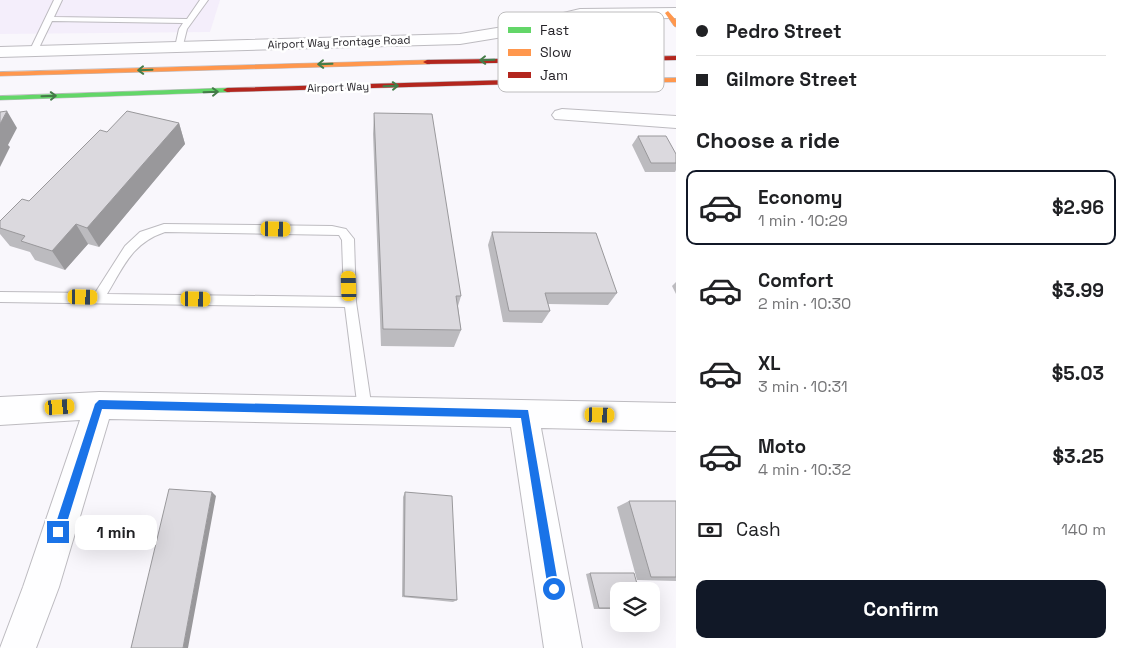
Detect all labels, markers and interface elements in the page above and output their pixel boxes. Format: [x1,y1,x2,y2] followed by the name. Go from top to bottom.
[498,12,664,92] legend
[726,19,842,44] text: Pedro Street
[540,21,569,39] text: Fast
[267,33,411,51] street label: Airport Way Frontage Road
[540,43,572,61] text: Slow
[480,55,496,65] one-way arrow
[317,60,333,69] one-way arrow
[137,65,154,75] one-way arrow
[540,66,568,84] text: Jam
[726,67,857,92] text: Gilmore Street
[307,79,369,95] street label: Airport Way
[383,81,399,90] one-way arrow
[202,87,219,97] one-way arrow
[40,92,56,101] one-way arrow
[696,126,840,154] text: Choose a ride
[698,185,743,230] icon: car
[758,185,842,210] text: Economy
[1052,195,1104,220] text: $2.96
[758,210,848,231] text: 1 min · 10:29
[260,221,291,237] car
[698,268,743,313] icon: car
[758,268,834,293] text: Comfort
[340,271,357,301] car
[1052,278,1104,303] text: $3.99
[67,289,98,305] car
[180,291,211,307] car
[758,293,851,314] text: 2 min · 10:30
[698,351,743,396] icon: car
[758,351,781,376] text: XL
[1052,361,1104,386] text: $5.03
[758,376,848,397] text: 3 min · 10:31
[44,398,75,416] car
[584,407,615,423] car
[698,434,743,479] icon: car
[758,434,806,459] text: Moto
[1053,444,1104,469] text: $3.25
[758,459,851,480] text: 4 min · 10:32
[76,514,158,550] callout: 1 min
[696,516,724,544] icon: cash
[736,517,781,542] text: Cash
[1061,519,1106,540] text: 140 m
[47,521,69,543] route end
[96,522,136,543] text: 1 min
[543,578,565,600] route start
[696,580,1106,638] button: Confirm
[610,582,660,632] map controls
[610,582,660,632] button: layers

